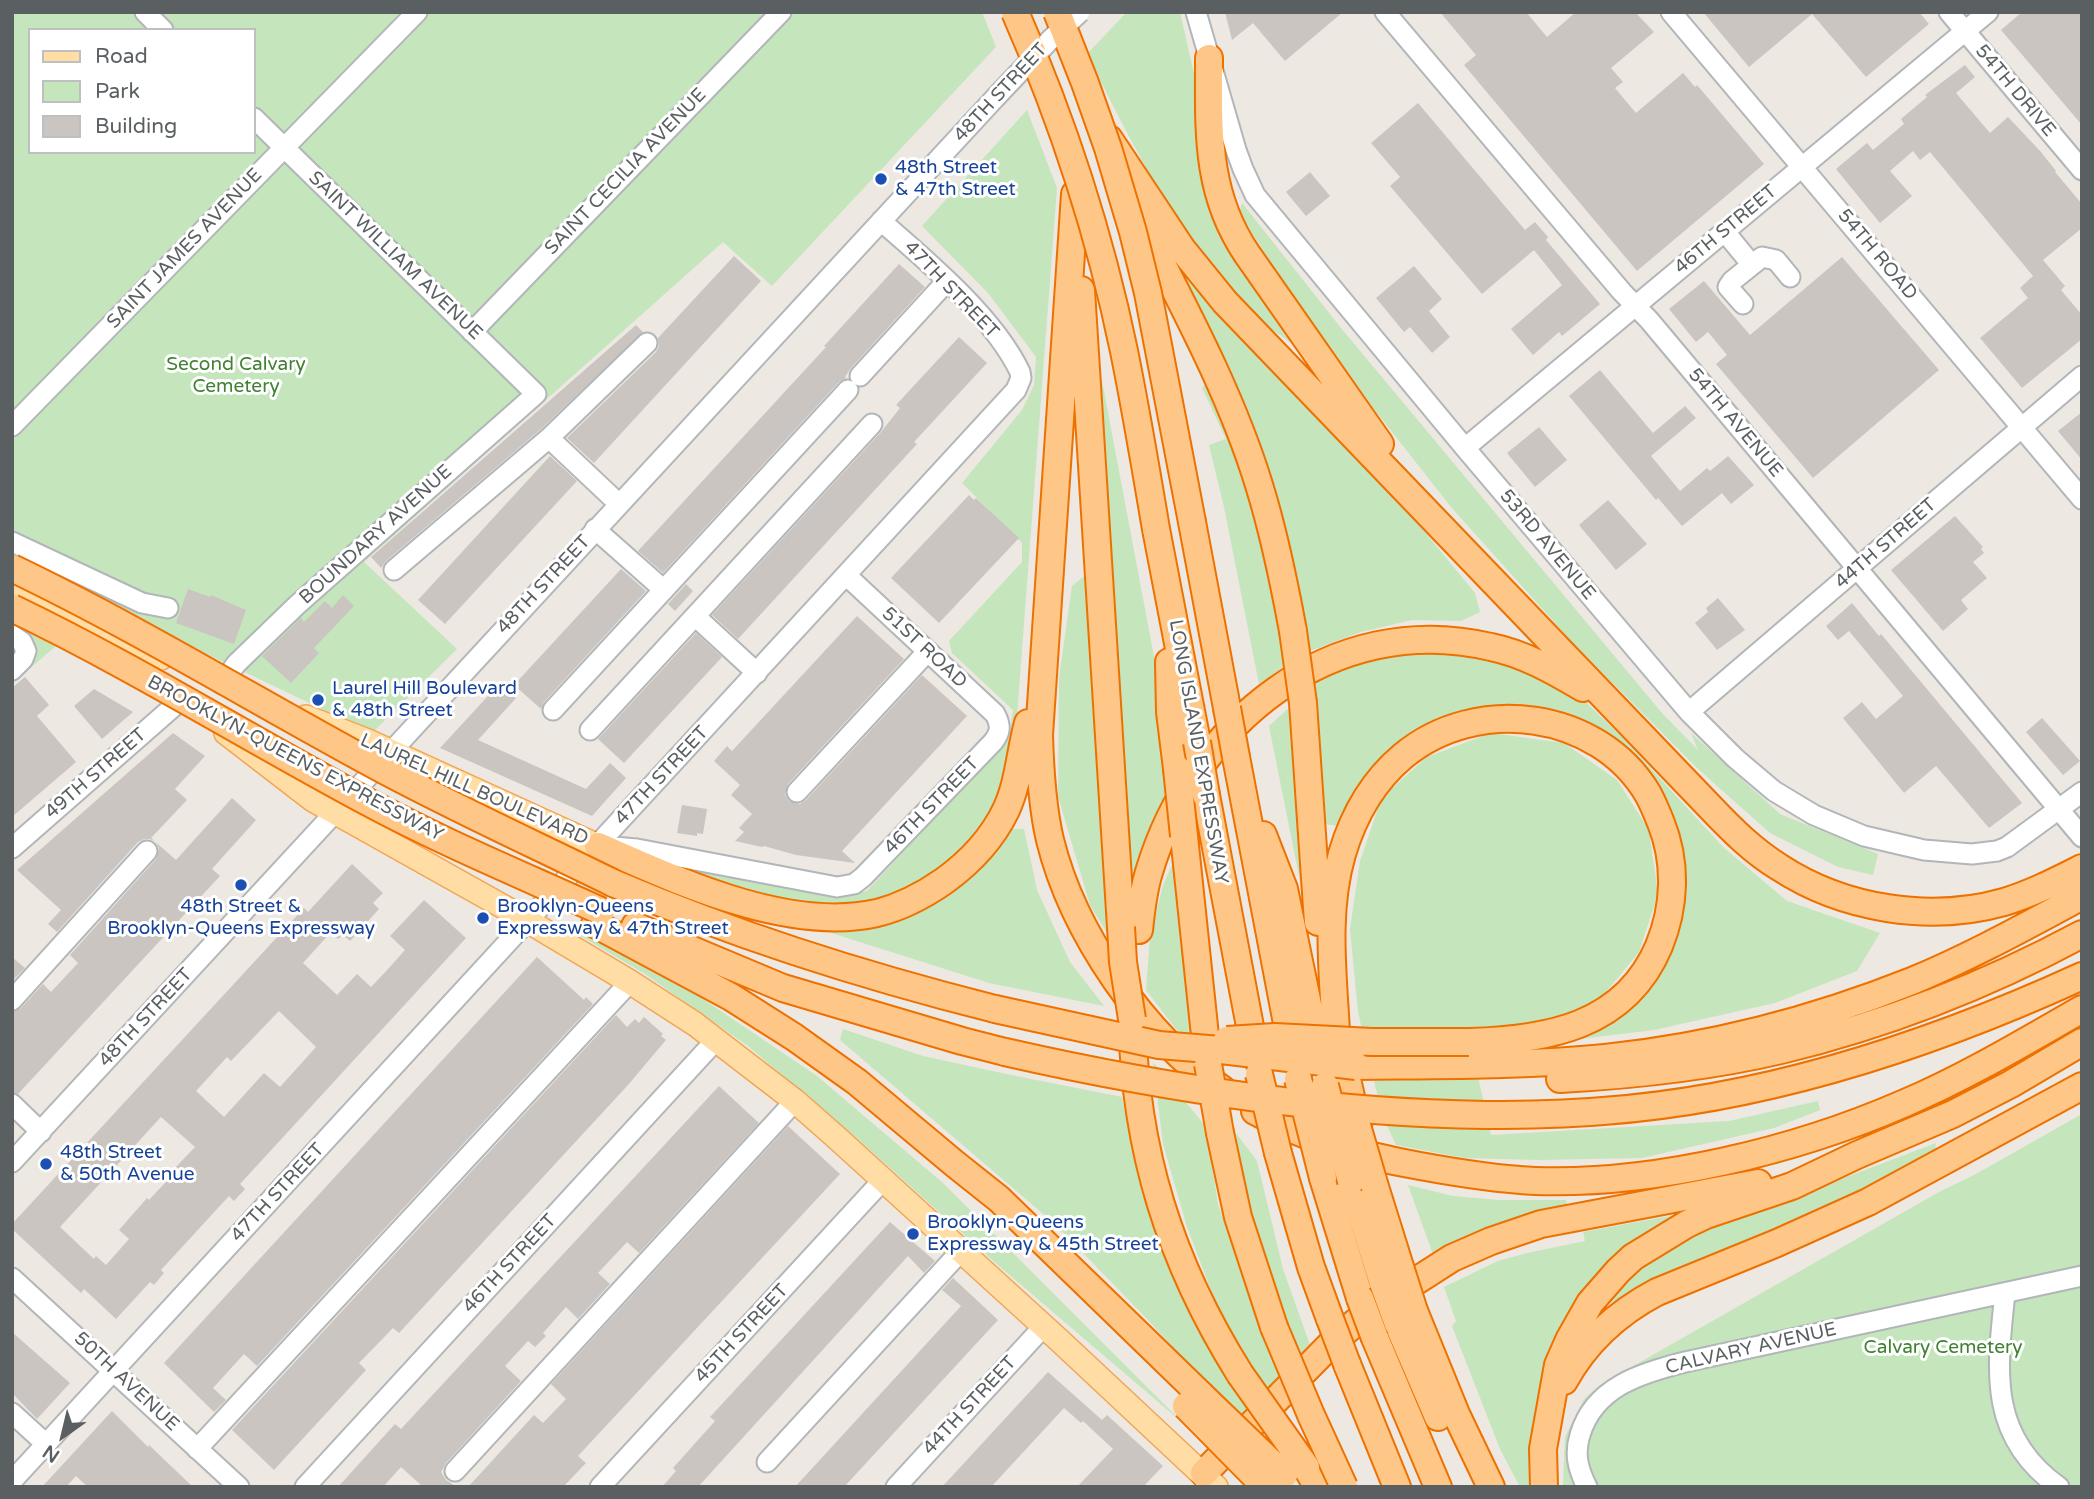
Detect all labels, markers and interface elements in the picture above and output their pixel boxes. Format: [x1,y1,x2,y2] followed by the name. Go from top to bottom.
[28,28,256,154] legend
[949,39,1053,147] street label: 48TH STREET
[1970,40,2060,142] street label: 54TH DRIVE
[95,44,148,69] text: Road
[95,79,140,104] text: Park
[540,84,712,260] street label: SAINT CECILIA AVENUE
[95,114,177,139] text: Building
[895,157,1016,201] place label: 48th Street & 47th Street
[103,164,267,334] street label: SAINT JAMES AVENUE
[303,167,487,345] street label: SAINT WILLIAM AVENUE
[873,171,889,187] marker: 48th Street & 47th Street
[1670,181,1782,279] street label: 46TH STREET
[1832,205,1922,305] street label: 54TH ROAD
[899,237,1003,343] street label: 47TH STREET
[166,354,306,398] park label: Second Calvary Cemetery
[1683,364,1787,482] street label: 54TH AVENUE
[295,460,457,610] street label: BOUNDARY AVENUE
[1494,485,1600,605] street label: 53RD AVENUE
[1831,494,1941,594] street label: 44TH STREET
[492,531,596,639] street label: 48TH STREET
[877,603,971,693] street label: 51ST ROAD
[1163,618,1233,886] street label: LONG ISLAND EXPRESSWAY
[143,671,447,847] street label: BROOKLYN-QUEENS EXPRESSWAY
[332,678,517,722] place label: Laurel Hill Boulevard & 48th Street
[310,692,326,708] marker: Laurel Hill Boulevard & 48th Street
[610,722,714,830] street label: 47TH STREET
[41,724,151,824] street label: 49TH STREET
[356,729,592,851] street label: LAUREL HILL BOULEVARD
[880,753,984,859] street label: 46TH STREET
[233,877,249,893] marker: 48th Street & Brooklyn-Queens Expressway
[107,896,375,940] place label: 48th Street & Brooklyn-Queens Expressway
[497,896,729,940] place label: Brooklyn-Queens Expressway & 47th Street
[475,910,491,926] marker: Brooklyn-Queens Expressway & 47th Street
[94,964,198,1072] street label: 48TH STREET
[226,1139,330,1247] street label: 47TH STREET
[60,1142,194,1186] place label: 48th Street & 50th Avenue
[38,1156,54,1172] marker: 48th Street & 50th Avenue
[458,1210,562,1318] street label: 46TH STREET
[927,1212,1159,1256] place label: Brooklyn-Queens Expressway & 45th Street
[905,1226,921,1242] marker: Brooklyn-Queens Expressway & 45th Street
[690,1280,794,1388] street label: 45TH STREET
[1663,1318,1839,1380] street label: CALVARY AVENUE
[69,1328,183,1436] street label: 50TH AVENUE
[1864,1337,2022,1359] park label: Calvary Cemetery
[918,1352,1022,1460] street label: 44TH STREET
[28,1401,98,1471] north arrow
[39,1440,64,1467] text: N

